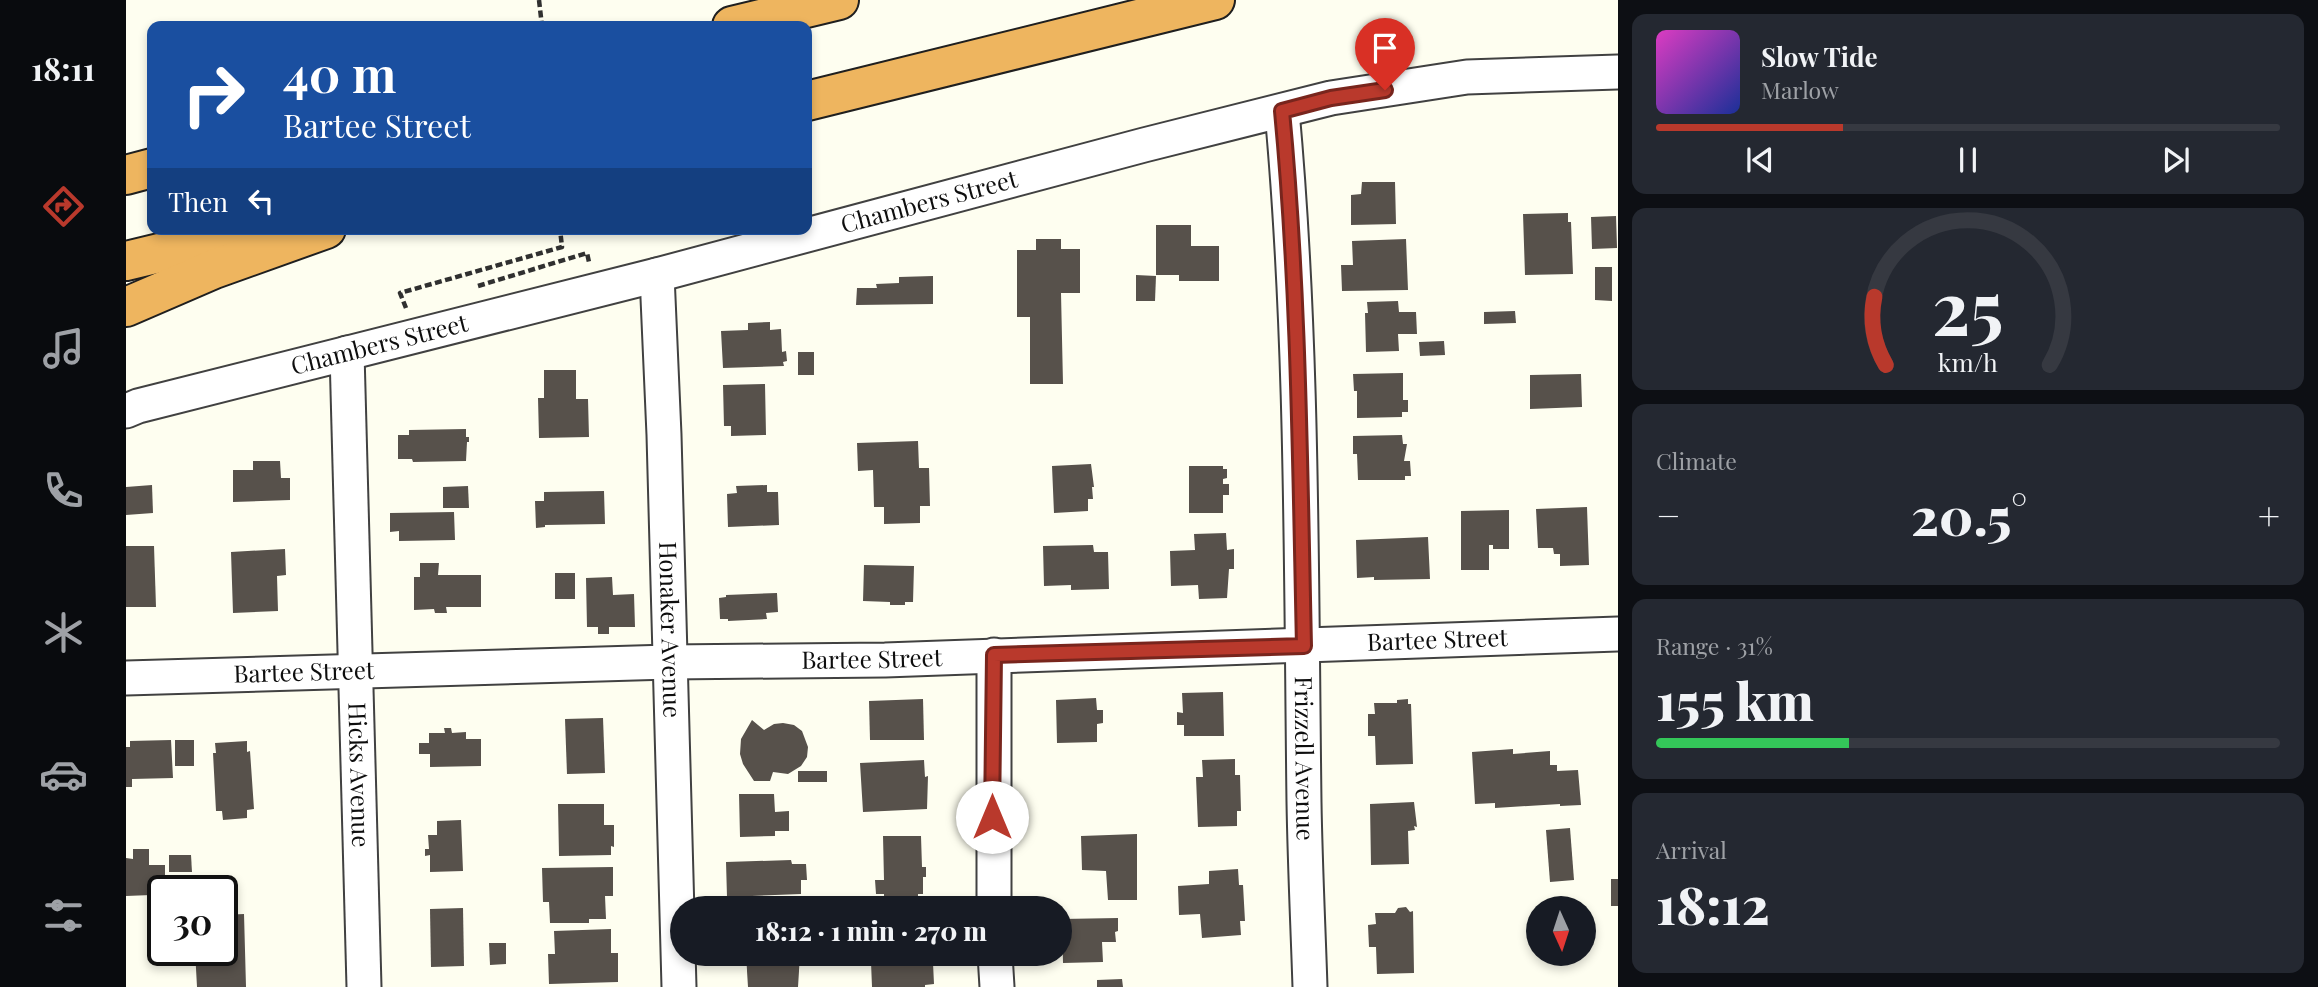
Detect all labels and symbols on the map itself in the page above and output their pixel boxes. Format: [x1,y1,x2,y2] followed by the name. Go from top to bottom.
[1355,18,1415,90] pin
[837,161,1021,239] street label: Chambers Street
[287,305,471,381] street label: Chambers Street
[653,541,690,718] street label: Honaker Avenue
[1366,620,1509,657] street label: Bartee Street
[801,640,943,675] street label: Bartee Street
[233,653,375,689] street label: Bartee Street
[1289,676,1323,841] street label: Frizzell Avenue
[342,702,378,848] street label: Hicks Avenue
[955,780,1029,854] position arrow
[147,875,238,966] speed limit sign: 30
[1526,896,1596,966] north arrow

